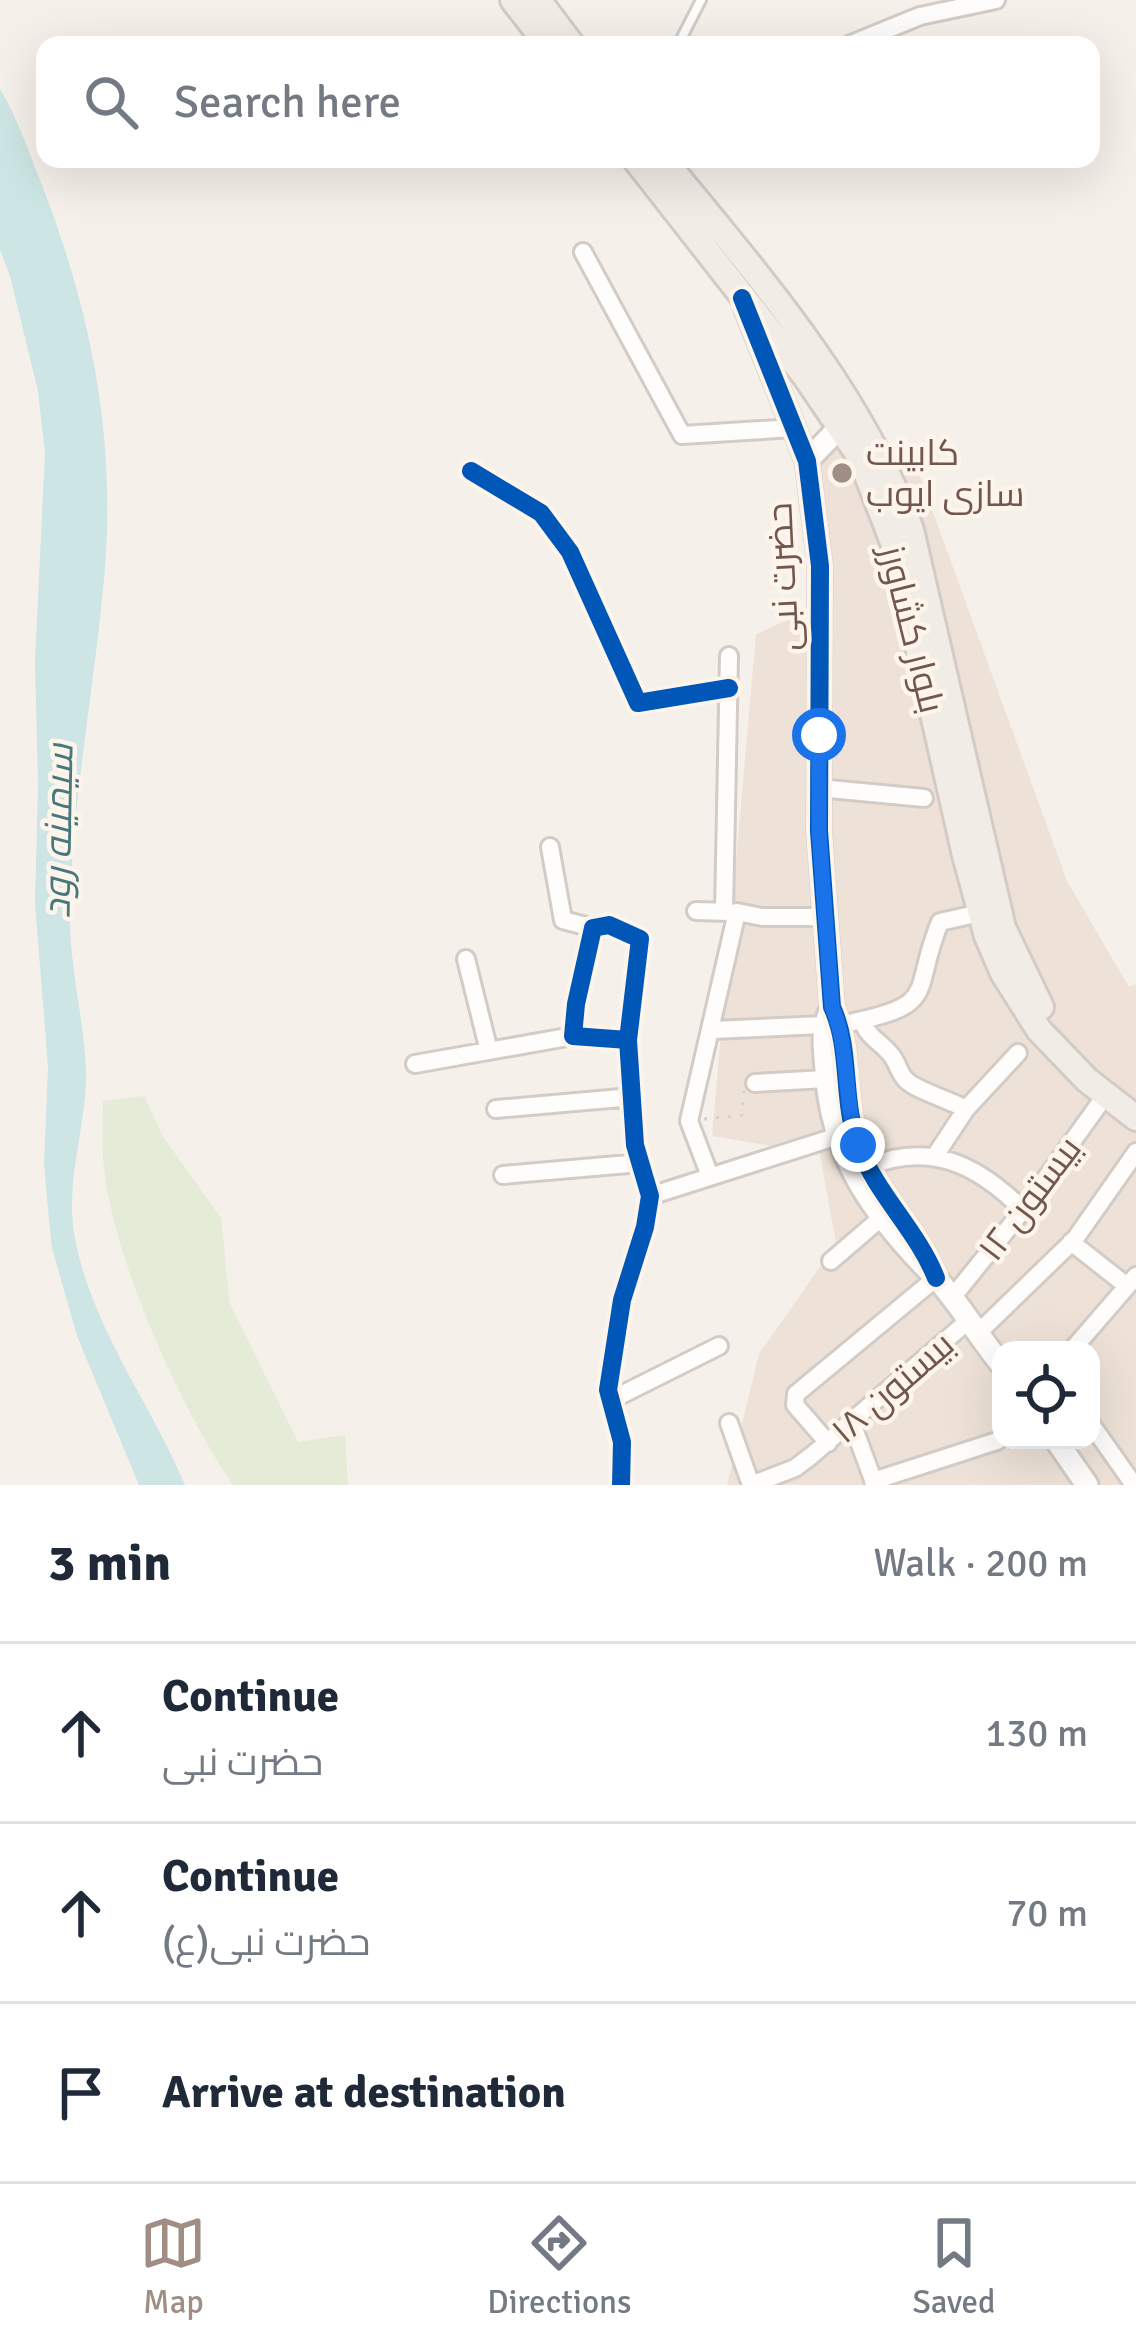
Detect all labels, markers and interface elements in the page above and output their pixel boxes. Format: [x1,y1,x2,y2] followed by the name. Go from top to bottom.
[36,36,1100,168] search box
[78,69,144,135] icon: search
[174,75,401,130] text: Search here
[866,431,1025,517] place label: کابینت سازی ایوب
[829,460,855,486] marker: کابینت سازی ایوب
[757,502,810,652] street label: حضرت نبی
[869,539,954,718] street label: بلوار کشاورز
[792,708,846,762] route start
[32,743,84,919] water label: سیمینه رود
[831,1118,885,1172] route end
[969,1128,1092,1270] street label: بیستون ۱۲
[822,1323,964,1454] street label: بیستون ۱۸
[992,1341,1100,1449] map controls
[992,1341,1100,1449] button: locate
[48,1532,171,1595] text: 3 min
[874,1539,1088,1587] text: Walk · 200 m
[162,1669,339,1724] text: Continue
[48,1700,114,1766] icon: ahead
[985,1709,1088,1757] text: 130 m
[162,1738,323,1786] text: حضرت نبی
[162,1849,339,1904] text: Continue
[48,1880,114,1946] icon: ahead
[1006,1889,1088,1937] text: 70 m
[162,1918,370,1966] text: حضرت نبی(ع)
[48,2060,114,2126] icon: arrive
[162,2065,566,2120] text: Arrive at destination
[140,2210,206,2323] tab: Map
[487,2210,632,2323] tab: Directions
[912,2210,996,2323] tab: Saved

